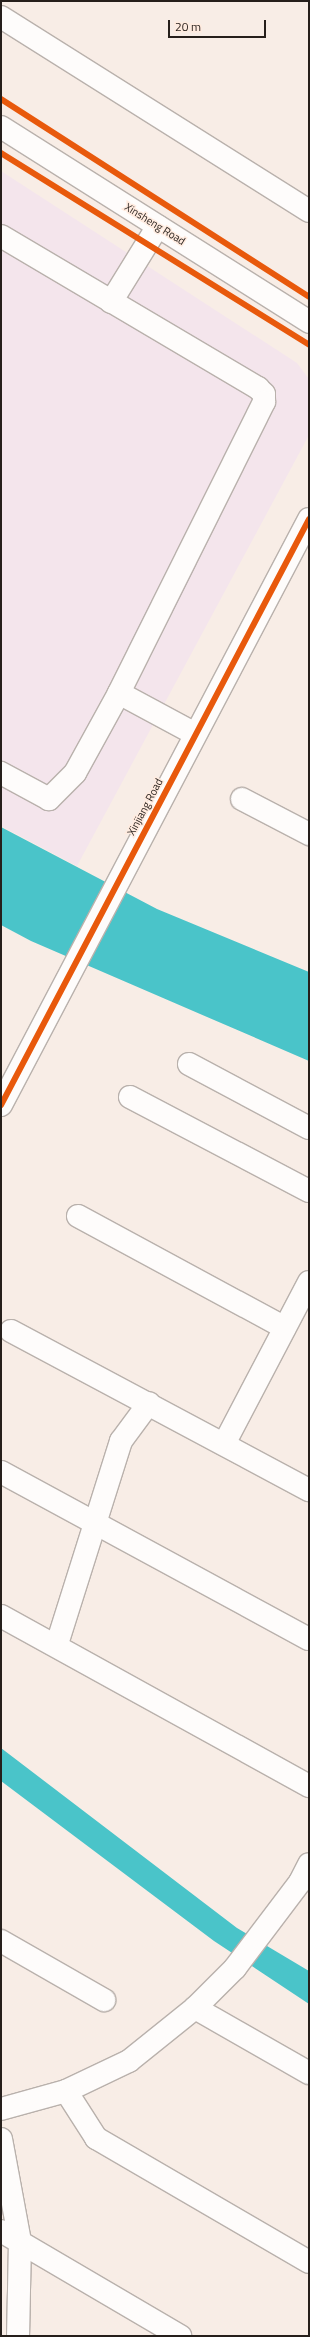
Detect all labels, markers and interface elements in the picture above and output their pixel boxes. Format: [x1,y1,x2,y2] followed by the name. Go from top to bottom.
[170,12,268,38] scale bar
[175,17,201,36] text: 20 m
[122,200,188,248] street label: Xinsheng Road
[124,776,166,838] street label: Xinjiang Road

